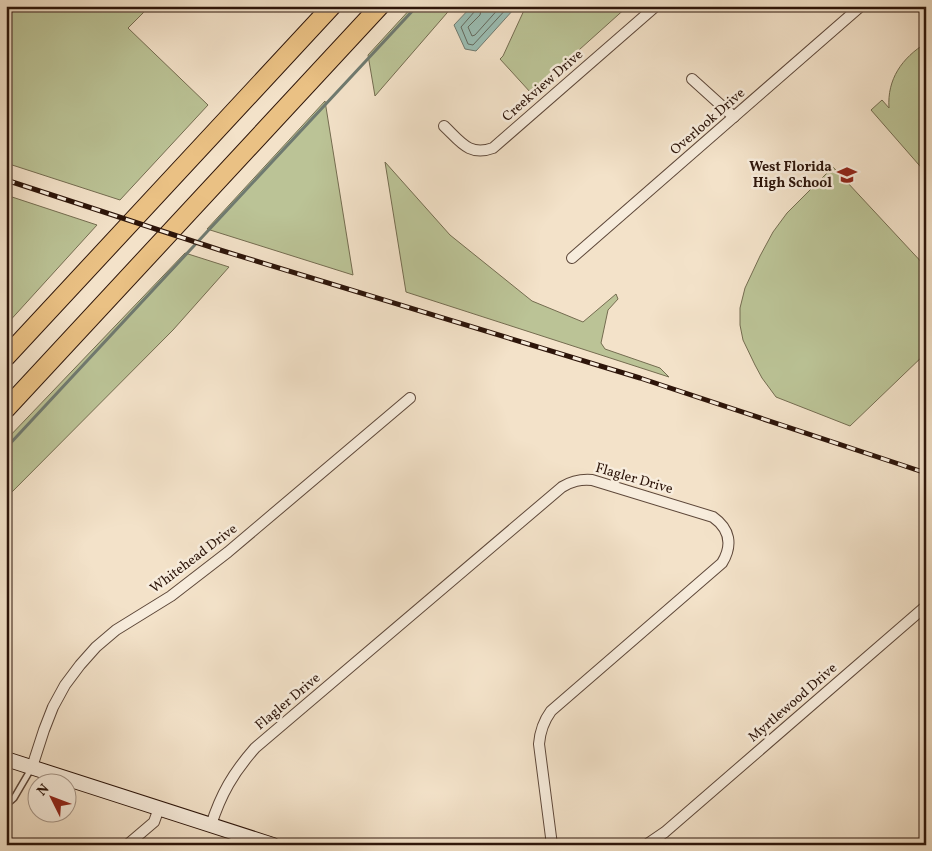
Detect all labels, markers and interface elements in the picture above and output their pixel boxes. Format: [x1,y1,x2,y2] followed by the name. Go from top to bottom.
[498,45,588,126] street label: Creekview Drive
[666,84,750,160] street label: Overlook Drive
[749,158,832,193] place label: West Florida High School
[836,164,858,186] school or university icon: West Florida High School
[593,459,675,499] street label: Flagler Drive
[146,520,242,598] street label: Whitehead Drive
[745,659,842,747] street label: Myrtlewood Drive
[251,669,325,735] street label: Flagler Drive
[28,774,78,824] north arrow
[33,780,54,800] text: N

